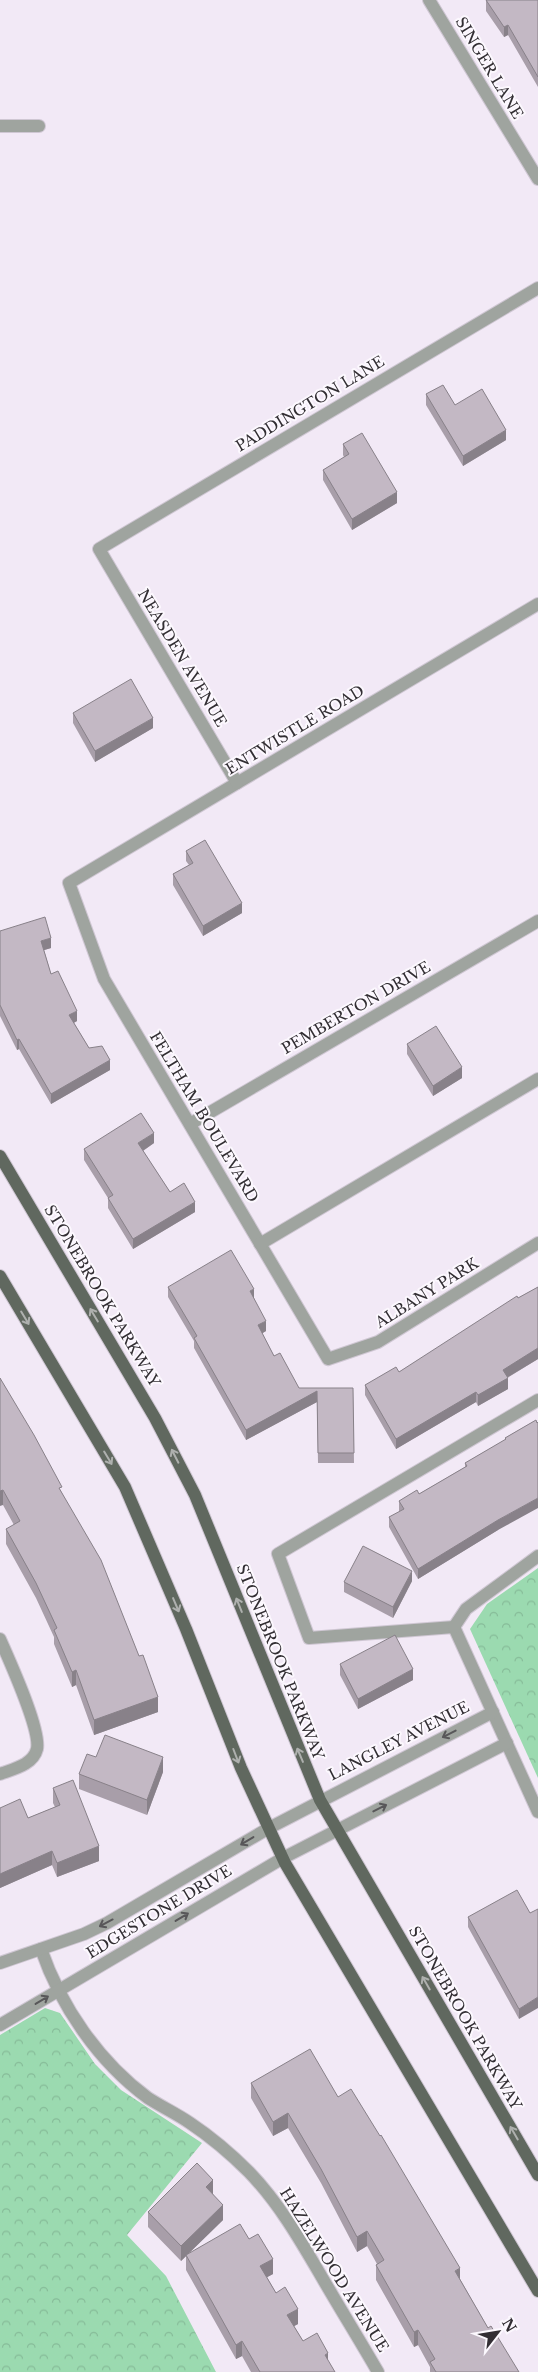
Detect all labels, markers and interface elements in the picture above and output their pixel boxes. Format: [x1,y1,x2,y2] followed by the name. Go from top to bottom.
[451,13,527,122] street label: SINGER LANE
[232,352,388,456] street label: PADDINGTON LANE
[134,585,231,730] street label: NEASDEN AVENUE
[222,681,367,778] street label: ENTWISTLE ROAD
[278,957,434,1058] street label: PEMBERTON DRIVE
[146,1028,263,1206] street label: FELTHAM BOULEVARD
[40,1201,165,1391] street label: STONEBROOK PARKWAY
[371,1253,482,1332] street label: ALBANY PARK
[88,1308,98,1322] one-way arrow
[20,1310,30,1324] one-way arrow
[170,1449,179,1464] one-way arrow
[103,1450,113,1464] one-way arrow
[232,1561,329,1763] street label: STONEBROOK PARKWAY
[171,1597,181,1612] one-way arrow
[234,1598,243,1613] one-way arrow
[325,1697,472,1784] street label: LANGLEY AVENUE
[442,1729,457,1739] one-way arrow
[232,1748,241,1763] one-way arrow
[295,1748,304,1764] one-way arrow
[372,1803,387,1812] one-way arrow
[240,1836,254,1846] one-way arrow
[83,1861,235,1962] street label: EDGESTONE DRIVE
[174,1912,188,1922] one-way arrow
[99,1918,114,1928] one-way arrow
[405,1922,526,2114] street label: STONEBROOK PARKWAY
[421,1977,431,1991] one-way arrow
[34,1995,49,2005] one-way arrow
[508,2127,518,2141] one-way arrow
[276,2184,393,2356] street label: HAZELWOOD AVENUE
[473,2307,523,2357] north arrow
[498,2315,520,2336] text: N

